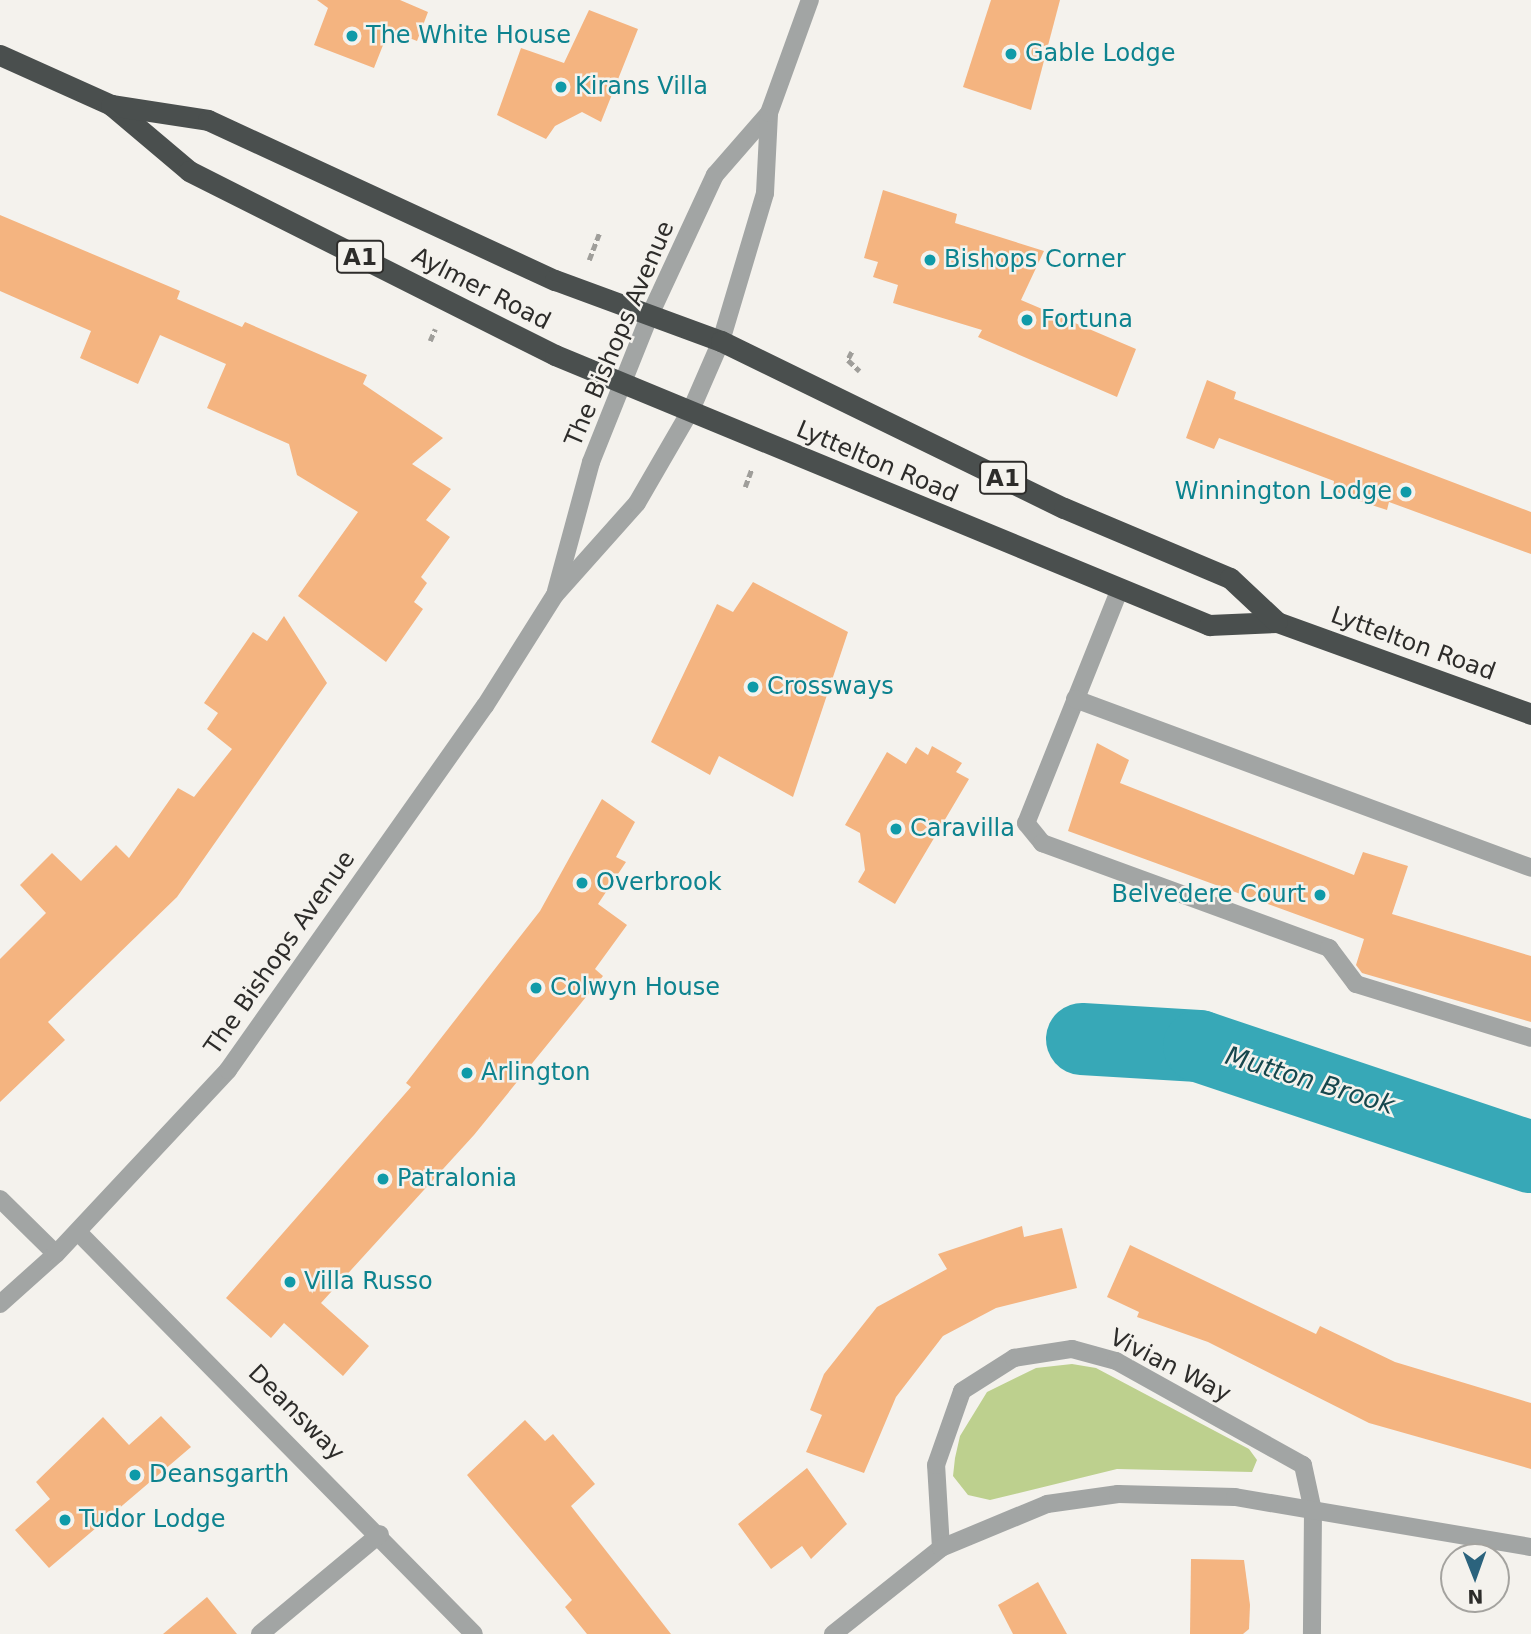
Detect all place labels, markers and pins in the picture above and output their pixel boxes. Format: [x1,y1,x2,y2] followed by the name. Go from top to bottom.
[366,22,571,50] place label: The White House
[344,28,360,44] marker: The White House
[1025,40,1175,68] place label: Gable Lodge
[1003,46,1019,62] marker: Gable Lodge
[575,73,708,101] place label: Kirans Villa
[553,79,569,95] marker: Kirans Villa
[944,246,1126,274] place label: Bishops Corner
[922,252,938,268] marker: Bishops Corner
[1041,306,1133,334] place label: Fortuna
[1019,312,1035,328] marker: Fortuna
[1175,478,1392,506] place label: Winnington Lodge
[1398,484,1414,500] marker: Winnington Lodge
[767,673,894,701] place label: Crossways
[745,679,761,695] marker: Crossways
[910,815,1015,843] place label: Caravilla
[888,821,904,837] marker: Caravilla
[596,869,722,897] place label: Overbrook
[574,875,590,891] marker: Overbrook
[1111,881,1306,909] place label: Belvedere Court
[1312,887,1328,903] marker: Belvedere Court
[550,974,720,1002] place label: Colwyn House
[528,980,544,996] marker: Colwyn House
[481,1059,590,1087] place label: Arlington
[459,1065,475,1081] marker: Arlington
[397,1165,517,1193] place label: Patralonia
[375,1171,391,1187] marker: Patralonia
[304,1268,433,1296] place label: Villa Russo
[282,1274,298,1290] marker: Villa Russo
[149,1461,289,1489] place label: Deansgarth
[127,1467,143,1483] marker: Deansgarth
[79,1506,226,1534] place label: Tudor Lodge
[57,1512,73,1528] marker: Tudor Lodge

